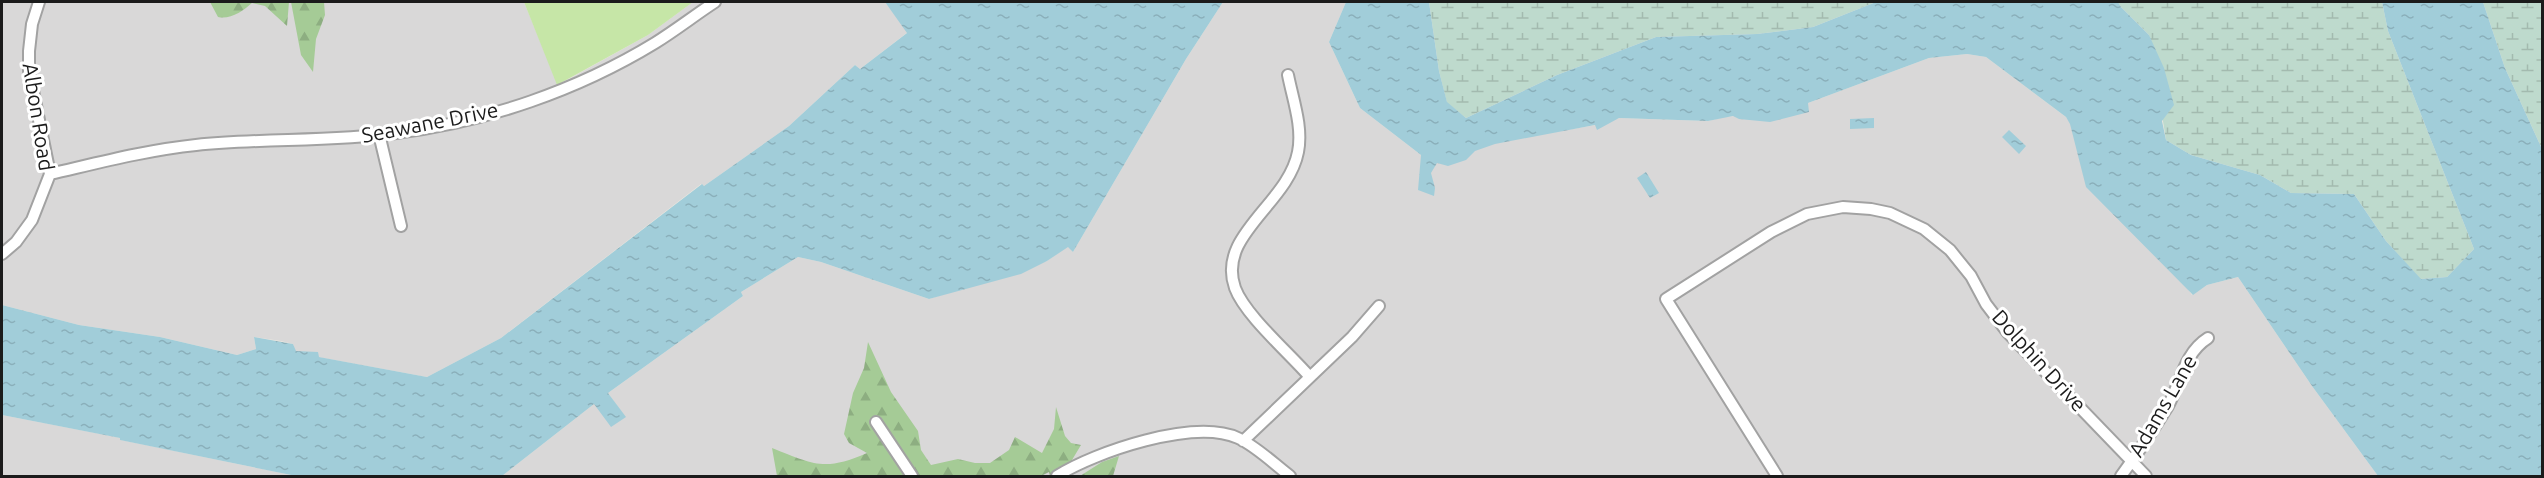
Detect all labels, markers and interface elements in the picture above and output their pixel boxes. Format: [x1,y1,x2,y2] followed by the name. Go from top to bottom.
[19,61,59,173] street label: Albon Road
[360,97,500,147] street label: Seawane Drive
[1988,305,2092,416] street label: Dolphin Drive
[2123,350,2201,461] street label: Adams Lane

